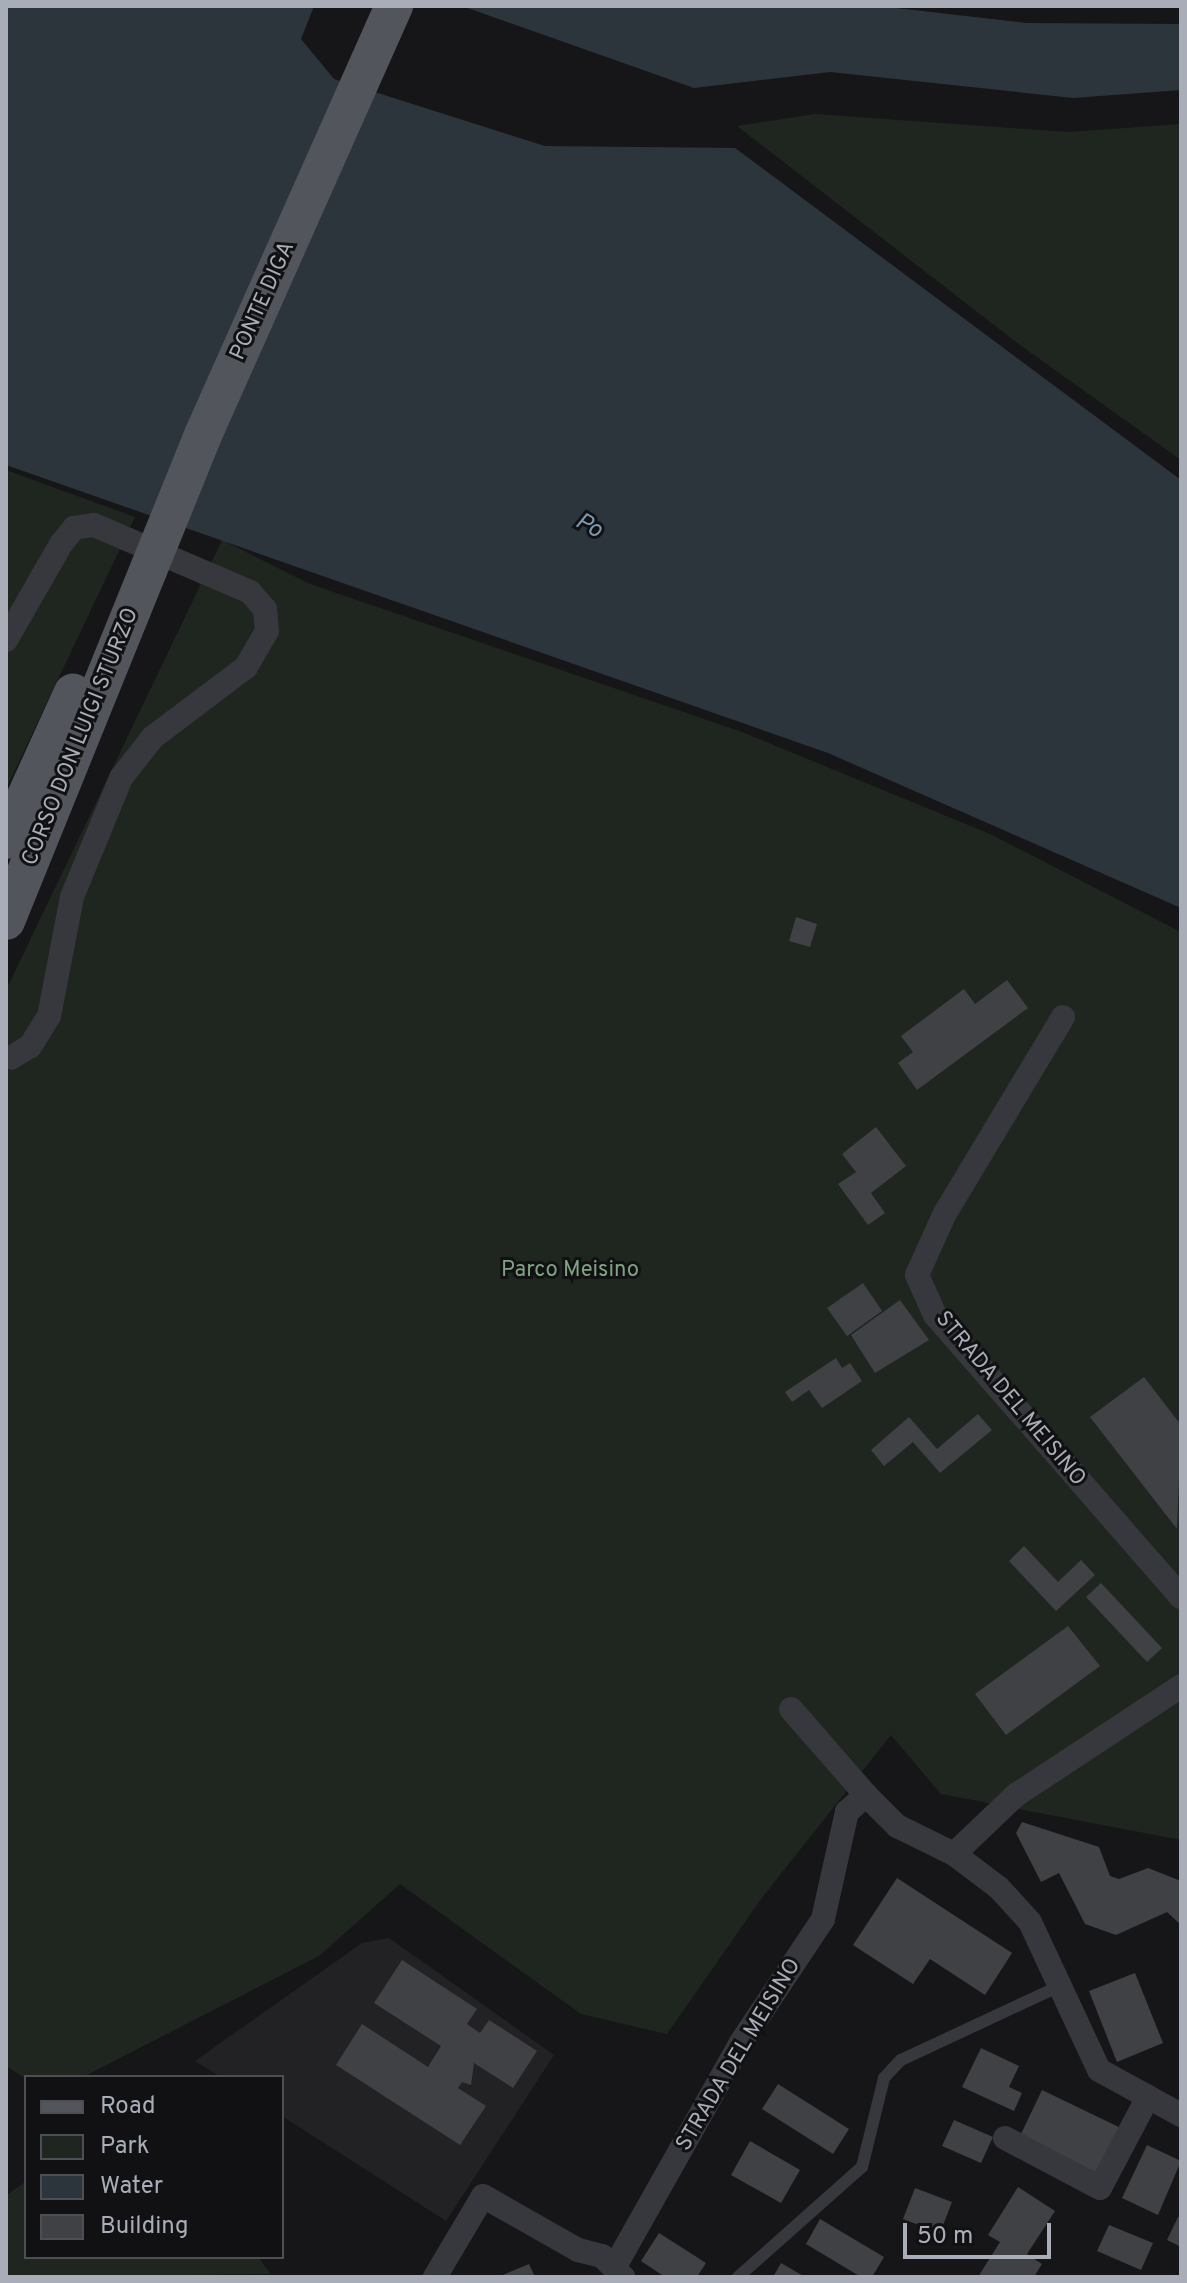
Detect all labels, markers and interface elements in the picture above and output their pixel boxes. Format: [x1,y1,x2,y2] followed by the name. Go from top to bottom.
[225,238,301,364] street label: PONTE DIGA
[569,508,607,546] water label: Po
[17,604,145,870] street label: CORSO DON LUIGI STURZO
[501,1258,639,1284] park label: Parco Meisino
[929,1306,1091,1492] street label: STRADA DEL MEISINO
[671,1953,807,2157] street label: STRADA DEL MEISINO
[24,2075,284,2259] legend
[100,2092,156,2122] text: Road
[100,2132,150,2162] text: Park
[100,2172,163,2202] text: Water
[907,2207,1055,2257] scale bar
[100,2212,189,2242] text: Building
[917,2222,973,2252] text: 50 m

